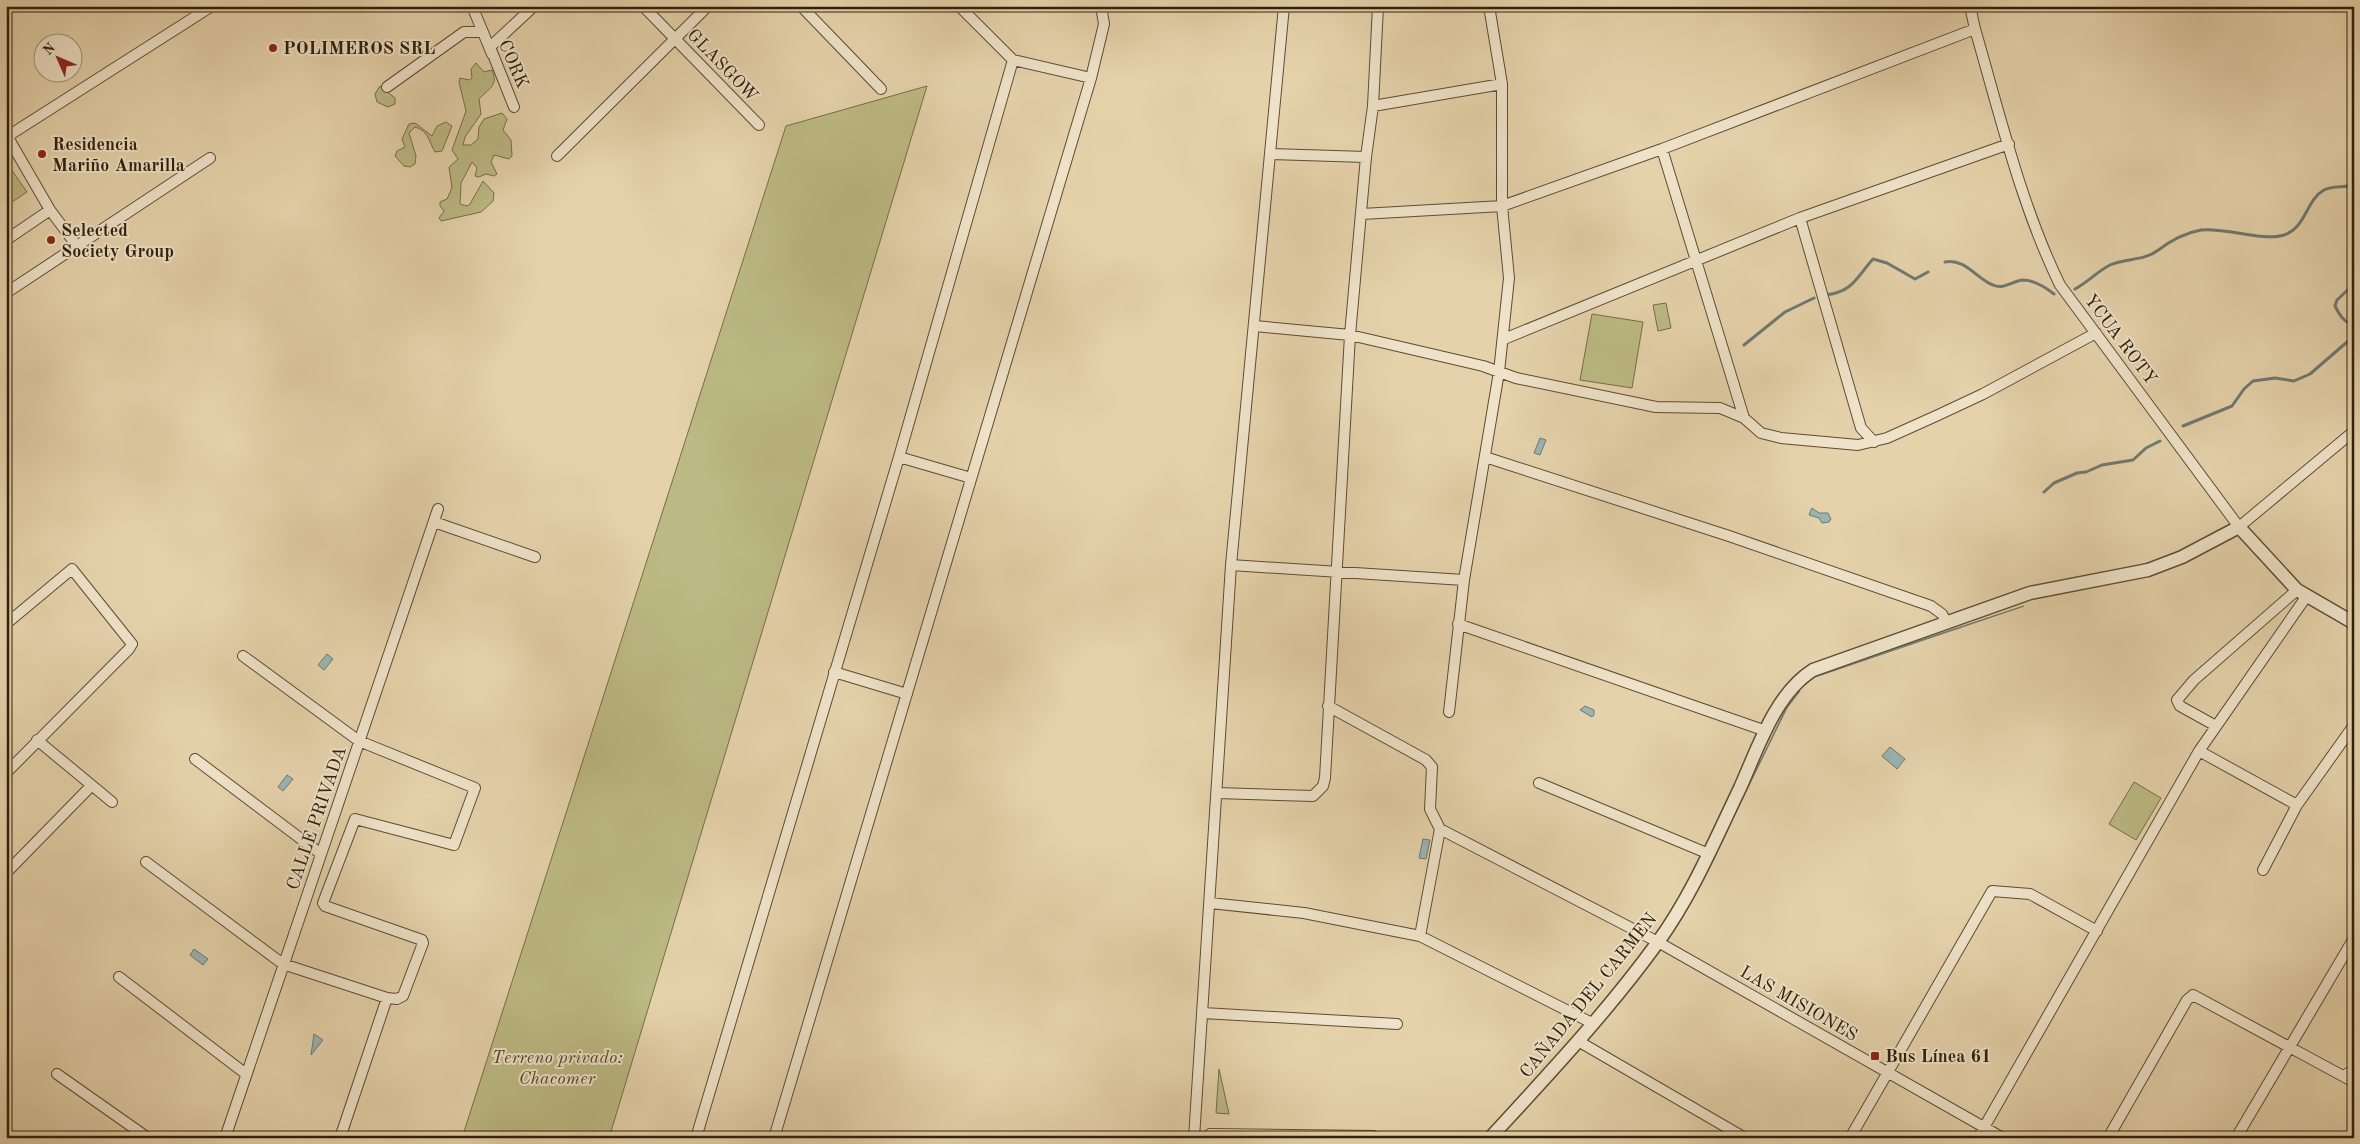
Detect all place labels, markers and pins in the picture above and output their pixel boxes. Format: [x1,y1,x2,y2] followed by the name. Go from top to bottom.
[283,40,435,58] place label: POLIMEROS SRL
[267,42,279,54] marker: POLIMEROS SRL
[52,136,185,175] place label: Residencia Mariño Amarilla
[36,148,48,160] marker: Residencia Mariño Amarilla
[61,222,174,261] place label: Selected Society Group
[45,234,57,246] marker: Selected Society Group
[1885,1048,1991,1066] place label: Bus Línea 61
[1869,1050,1881,1062] marker: Bus Línea 61

